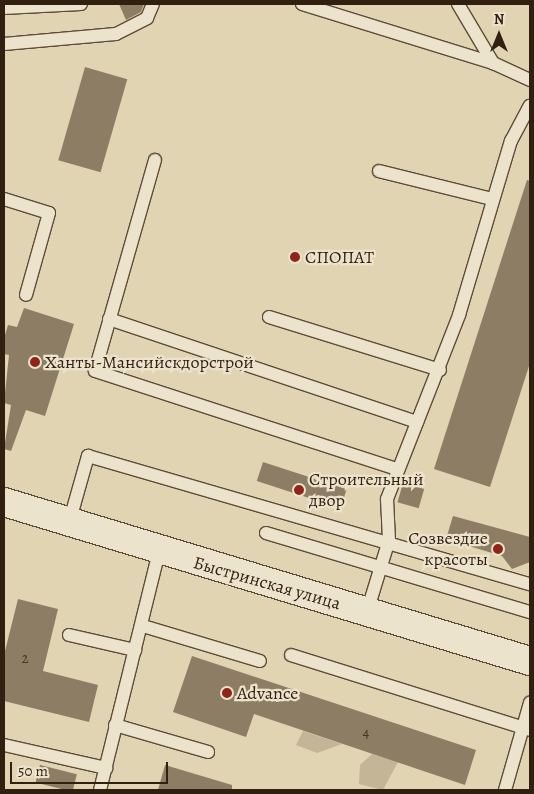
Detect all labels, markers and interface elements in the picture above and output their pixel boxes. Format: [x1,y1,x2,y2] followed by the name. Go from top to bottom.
[474,10,524,60] north arrow
[494,10,504,29] text: N
[305,246,374,268] place label: СПОПАТ
[289,251,301,263] marker: СПОПАТ
[45,351,254,373] place label: Ханты-Мансийскдорстрой
[29,356,41,368] marker: Ханты-Мансийскдорстрой
[309,469,423,512] place label: Строительный двор
[293,484,305,496] marker: Строительный двор
[408,528,488,570] place label: Созвездие красоты
[492,543,504,555] marker: Созвездие красоты
[191,552,343,614] street label: Быстринская улица
[21,650,29,668] house number: 2
[237,682,298,704] place label: Advance
[221,687,233,699] marker: Advance
[363,724,369,742] house number: 4
[12,752,170,784] scale bar
[18,761,48,781] text: 50 m

